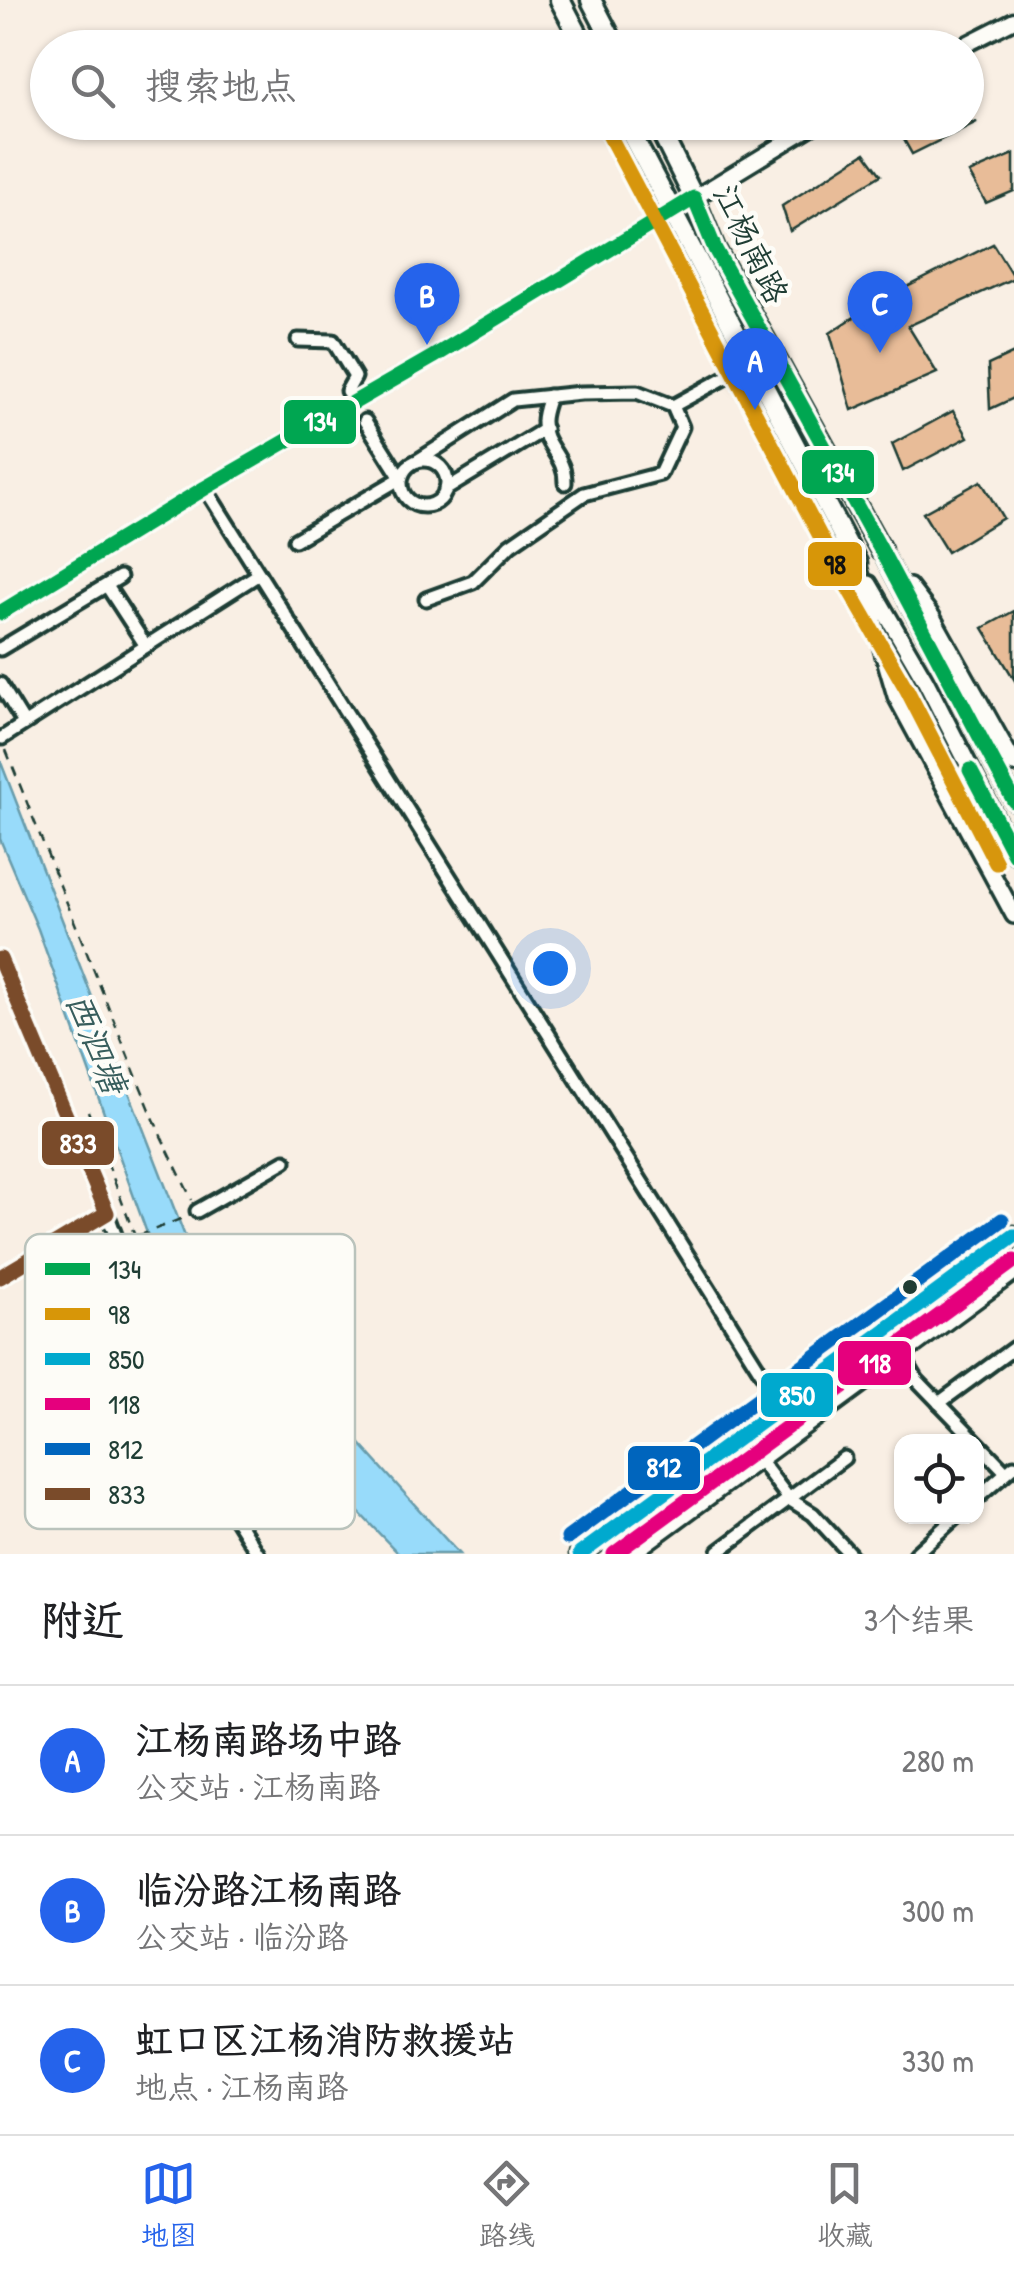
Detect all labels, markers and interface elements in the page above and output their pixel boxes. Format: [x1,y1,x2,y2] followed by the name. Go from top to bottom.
[30,30,984,140] search box
[65,58,120,113] icon: search
[145,59,297,111] text: 搜索地点
[704,177,799,311] street label: 江杨南路
[394,262,460,345] pin: B
[848,270,912,353] pin: C
[722,328,788,410] pin: A
[282,398,358,446] line badge: 134
[303,402,337,440] text: 134
[800,448,876,496] line badge: 134
[821,453,855,491] text: 134
[806,540,864,588] line badge: 98
[824,545,846,583] text: 98
[525,943,576,994] your location
[55,985,139,1104] water label: 西泗塘
[40,1119,116,1167] line badge: 833
[59,1124,97,1162] text: 833
[25,1234,355,1529] legend
[108,1250,141,1288] text: 134
[900,1277,920,1297] unlabelled marker
[108,1295,130,1333] text: 98
[836,1339,913,1387] line badge: 118
[108,1340,145,1378] text: 850
[859,1344,891,1382] text: 118
[759,1371,835,1419] line badge: 850
[779,1376,816,1414] text: 850
[108,1385,140,1423] text: 118
[108,1430,143,1468] text: 812
[894,1434,984,1524] map controls
[894,1434,984,1524] button: locate
[626,1444,702,1492] line badge: 812
[646,1448,683,1486] text: 812
[108,1475,145,1513] text: 833
[40,1591,124,1648] text: 附近
[864,1598,974,1641] text: 3个结果
[135,1713,401,1765] text: 江杨南路场中路
[65,1739,80,1782] text: A
[902,1739,974,1782] text: 280 m
[135,1765,380,1808] text: 公交站 · 江杨南路
[135,1863,401,1915] text: 临汾路江杨南路
[64,1889,81,1932] text: B
[902,1889,974,1932] text: 300 m
[135,1915,348,1958] text: 公交站 · 临汾路
[135,2013,515,2065] text: 虹口区江杨消防救援站
[64,2039,81,2082] text: C
[902,2039,974,2082] text: 330 m
[135,2065,348,2108] text: 地点 · 江杨南路
[141,2156,197,2254] tab: 地图
[479,2156,535,2254] tab: 路线
[817,2156,873,2254] tab: 收藏

